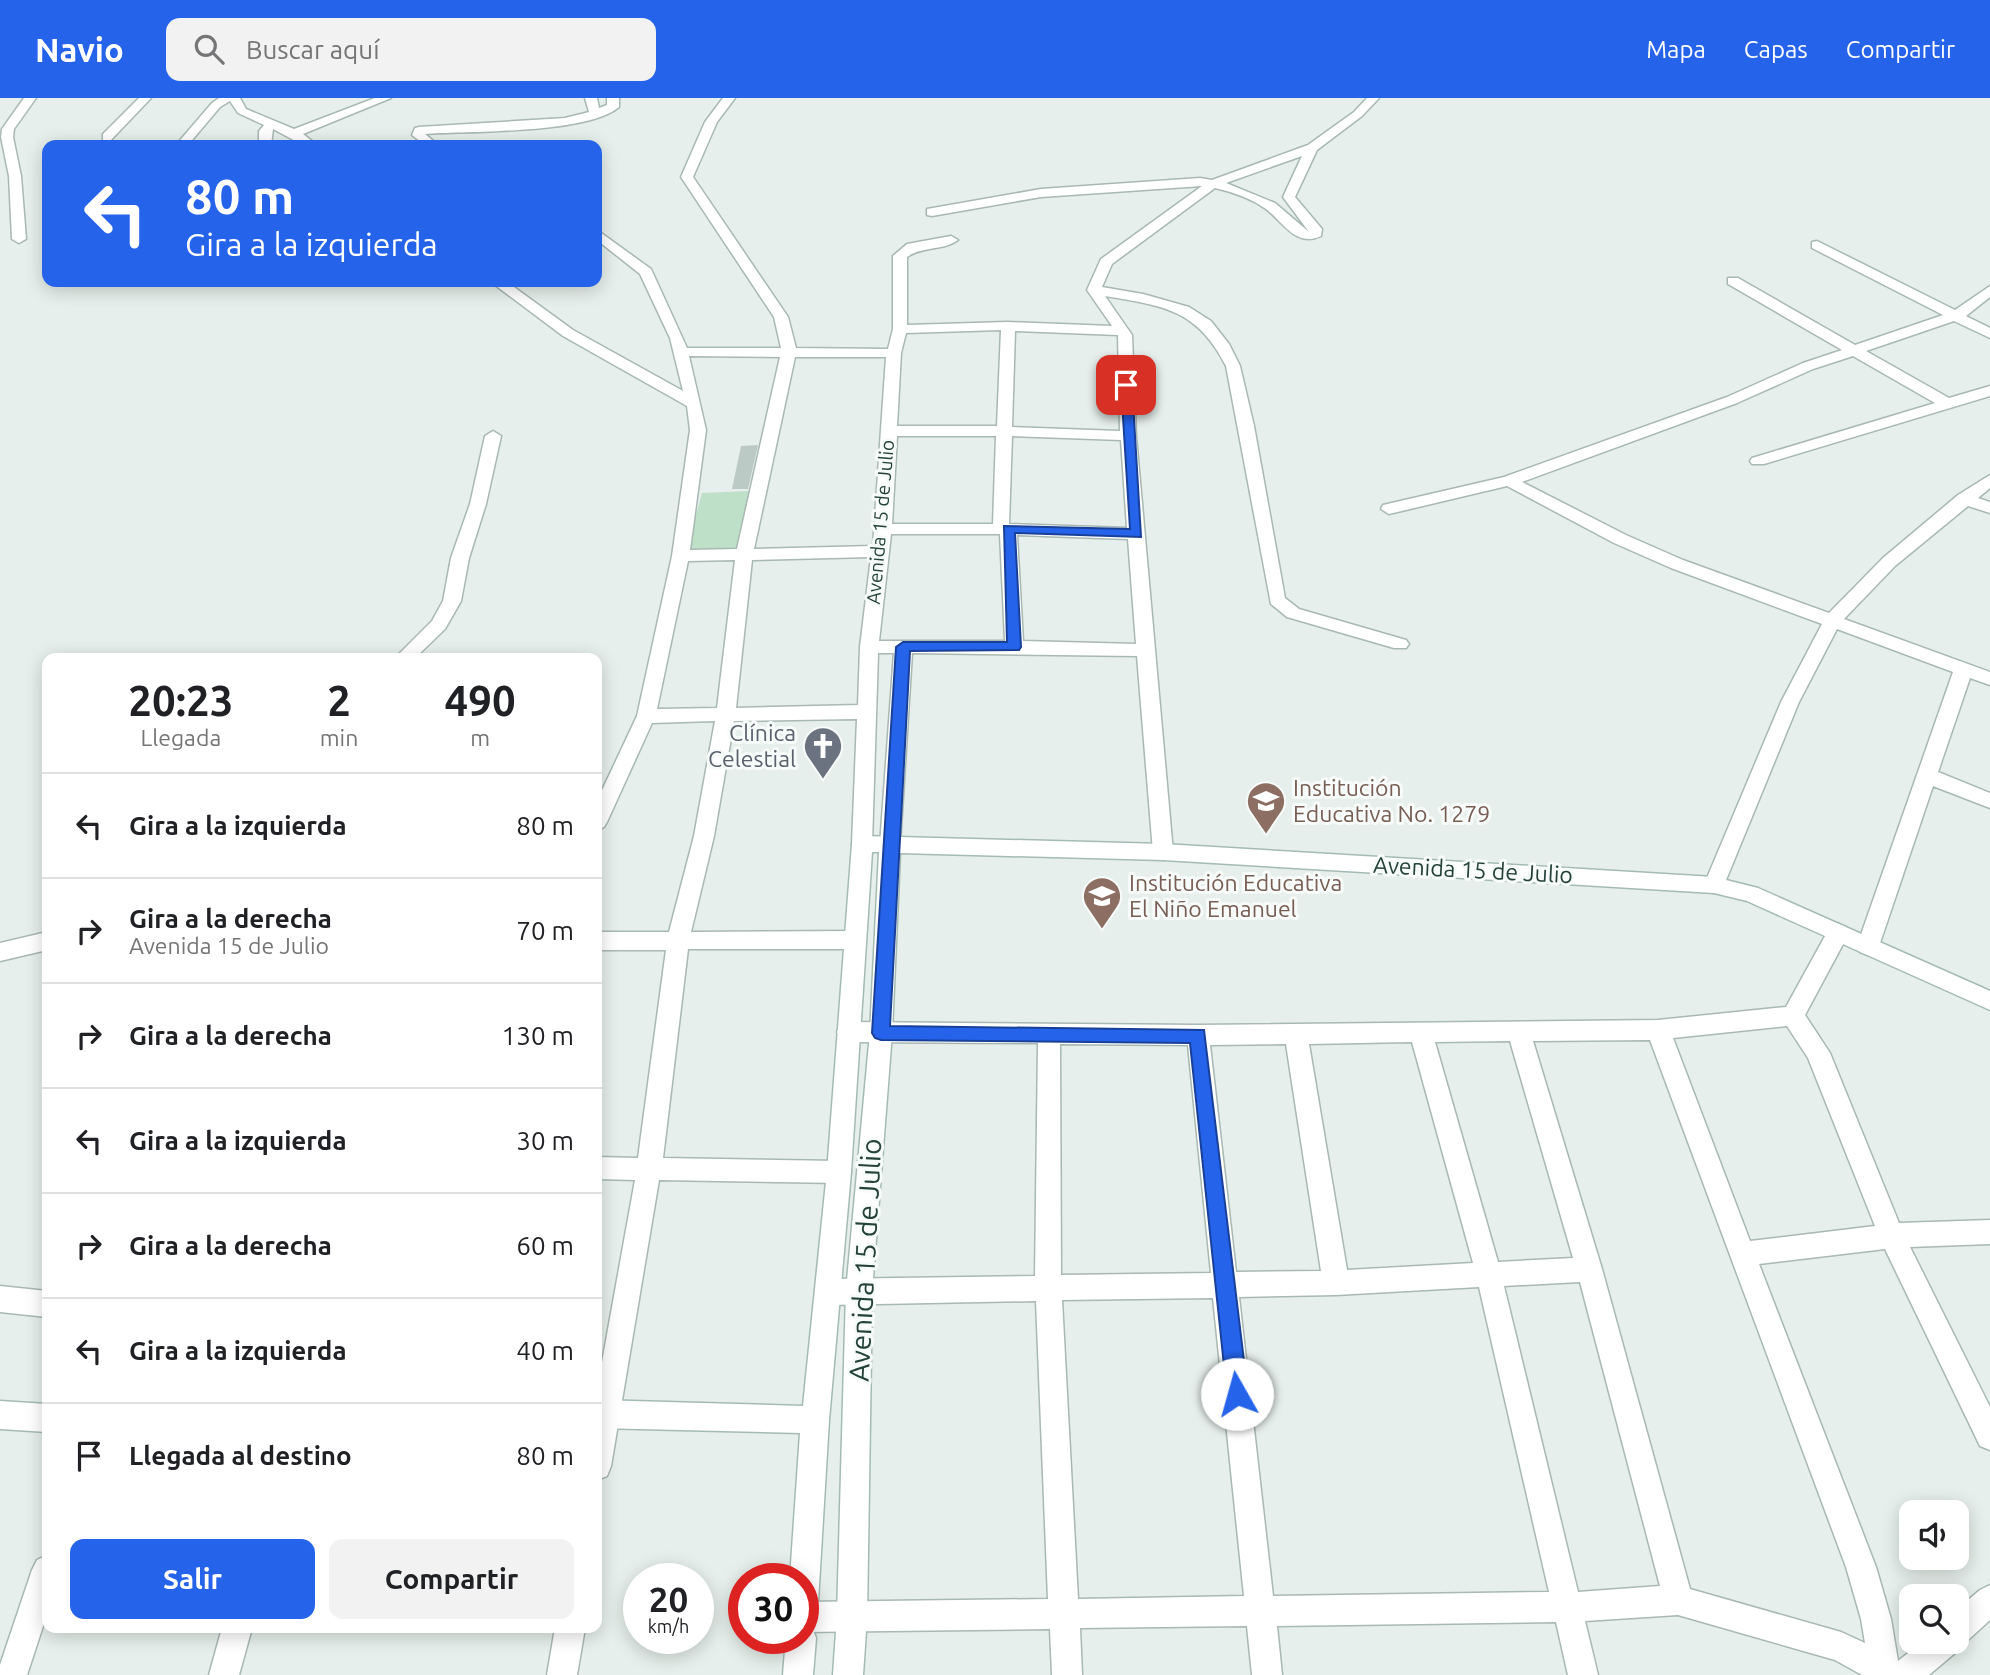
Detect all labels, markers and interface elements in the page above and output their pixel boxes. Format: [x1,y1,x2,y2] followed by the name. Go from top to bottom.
[166,18,656,81] search box
[190,30,228,68] icon: search
[35,31,124,68] text: Navio
[246,35,379,64] text: Buscar aquí
[1646,36,1706,63] text: Mapa
[1744,36,1808,63] text: Capas
[1846,36,1955,63] text: Compartir
[70,168,161,259] icon: left
[185,168,294,223] text: 80 m
[185,226,438,262] text: Gira a la izquierda
[1096,355,1156,415] pin
[1107,366,1145,404] icon: arrive
[862,439,898,605] street label: Avenida 15 de Julio
[128,677,233,724] text: 20:23
[327,677,351,724] text: 2
[445,677,516,724] text: 490
[708,720,796,771] place label: Clínica Celestial
[140,725,221,750] text: Llegada
[320,725,358,750] text: min
[470,725,490,750] text: m
[802,725,844,780] church icon: Clínica Celestial
[1293,775,1490,826] place label: Institución Educativa No. 1279
[1245,780,1287,835] school or university icon: Institución Educativa No. 1279
[70,807,108,845] icon: left
[129,811,347,840] text: Gira a la izquierda
[516,811,574,840] text: 80 m
[1373,852,1574,887] street label: Avenida 15 de Julio
[1129,870,1342,921] place label: Institución Educativa El Niño Emanuel
[1081,875,1123,930] school or university icon: Institución Educativa El Niño Emanuel
[129,904,332,933] text: Gira a la derecha
[70,912,108,950] icon: right
[516,916,574,945] text: 70 m
[129,933,329,958] text: Avenida 15 de Julio
[70,1017,108,1055] icon: right
[129,1021,332,1050] text: Gira a la derecha
[502,1021,574,1050] text: 130 m
[70,1122,108,1160] icon: left
[129,1126,347,1155] text: Gira a la izquierda
[516,1126,574,1155] text: 30 m
[843,1138,886,1382] street label: Avenida 15 de Julio
[70,1227,108,1265] icon: right
[129,1231,332,1260] text: Gira a la derecha
[516,1231,574,1260] text: 60 m
[70,1332,108,1370] icon: left
[129,1336,347,1365] text: Gira a la izquierda
[516,1336,574,1365] text: 40 m
[1200,1357,1274,1431] position arrow
[70,1437,108,1475] icon: arrive
[129,1441,352,1470] text: Llegada al destino
[516,1441,574,1470] text: 80 m
[1899,1500,1969,1654] map controls
[1899,1500,1969,1570] button: sound
[70,1539,315,1619] button: Salir
[329,1539,574,1619] button: Compartir
[728,1563,819,1654] speed limit sign: 30
[649,1579,688,1619] text: 20
[1899,1584,1969,1654] button: search
[648,1616,689,1636] text: km/h

